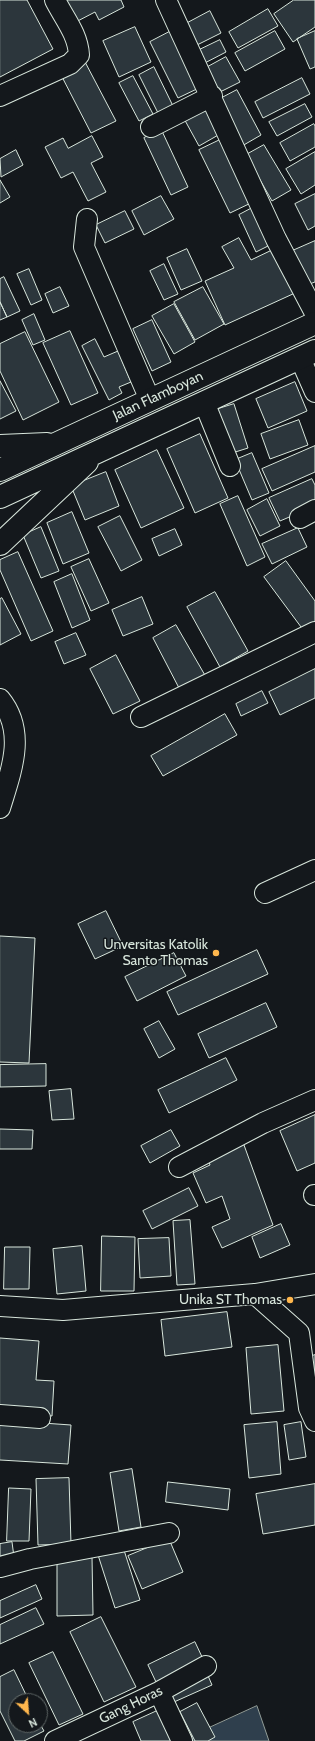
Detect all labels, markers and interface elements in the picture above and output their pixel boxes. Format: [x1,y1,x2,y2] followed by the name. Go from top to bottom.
[110,368,206,424] street label: Jalan Flamboyan
[104,937,208,970] place label: Unversitas Katolik Santo Thomas
[211,948,221,958] marker: Unversitas Katolik Santo Thomas
[179,1292,282,1308] place label: Unika ST Thomas
[285,1295,295,1305] marker: Unika ST Thomas
[97,1682,165,1728] street label: Gang Horas
[8,1693,48,1733] north arrow
[26,1715,39,1731] text: N

